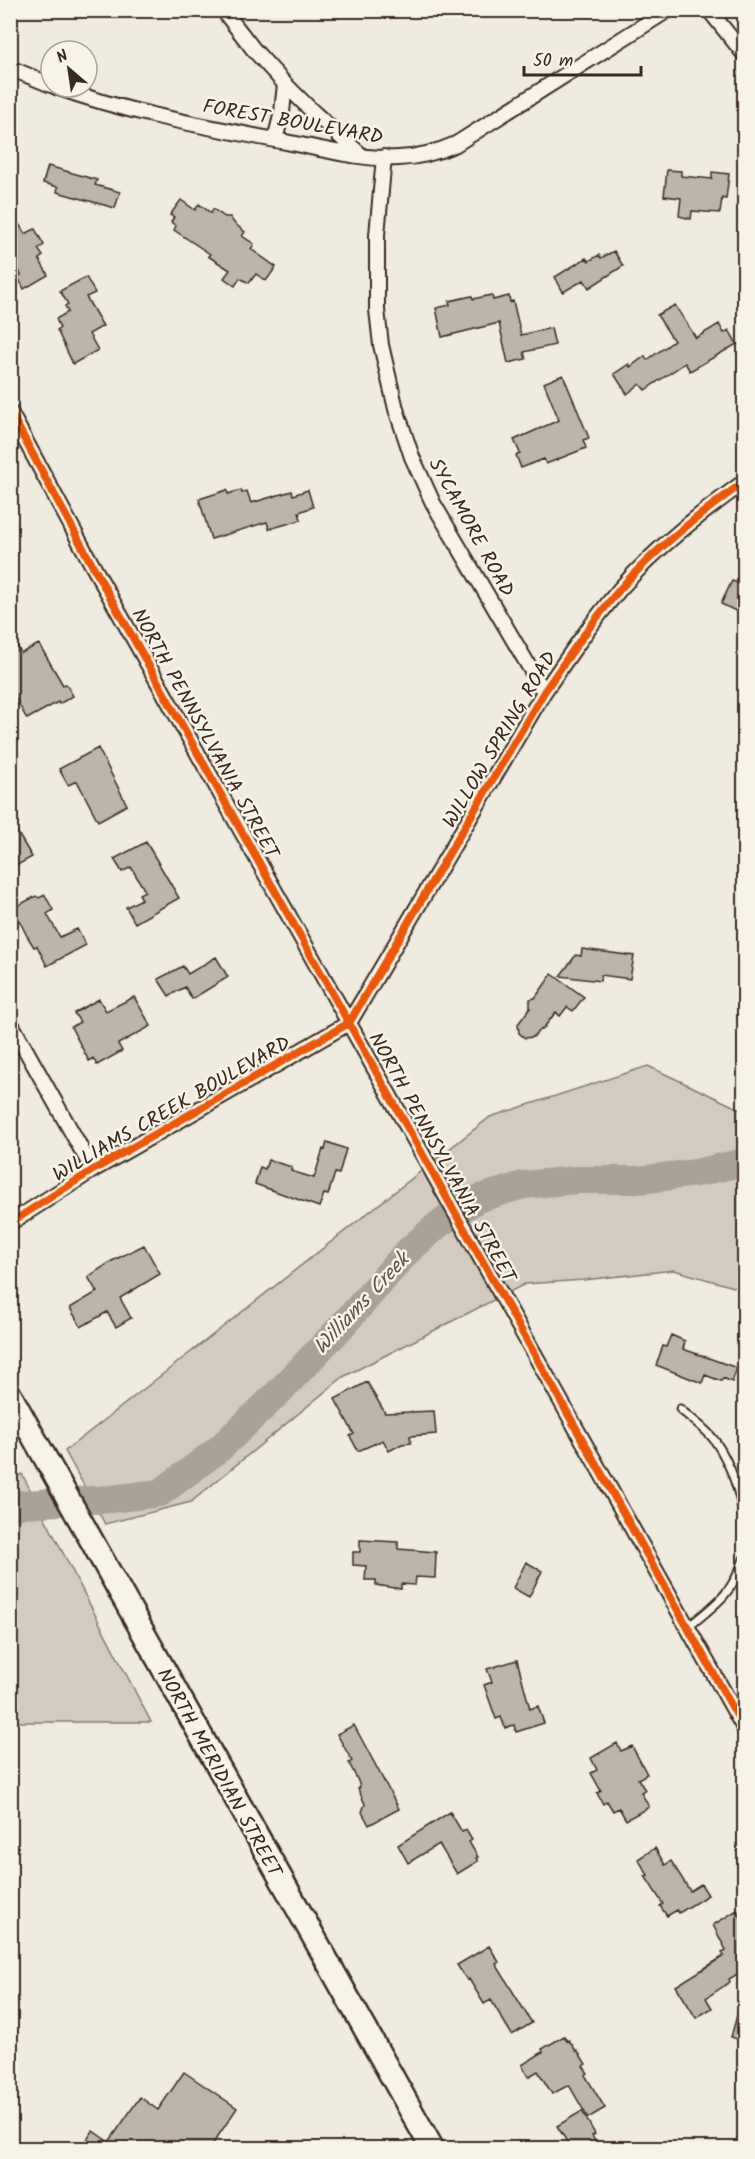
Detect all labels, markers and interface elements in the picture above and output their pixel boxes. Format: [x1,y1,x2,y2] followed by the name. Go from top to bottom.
[39,39,99,99] north arrow
[524,39,641,77] scale bar
[52,44,73,71] text: N
[533,47,573,76] text: 50 m
[200,91,385,155] street label: FOREST BOULEVARD
[419,453,522,603] street label: SYCAMORE ROAD
[122,603,288,867] street label: NORTH PENNSYLVANIA STREET
[435,645,566,835] street label: WILLOW SPRING ROAD
[359,1027,525,1291] street label: NORTH PENNSYLVANIA STREET
[47,1028,297,1191] street label: WILLIAMS CREEK BOULEVARD
[306,1243,420,1362] water label: Williams Creek
[147,1662,290,1885] street label: NORTH MERIDIAN STREET

